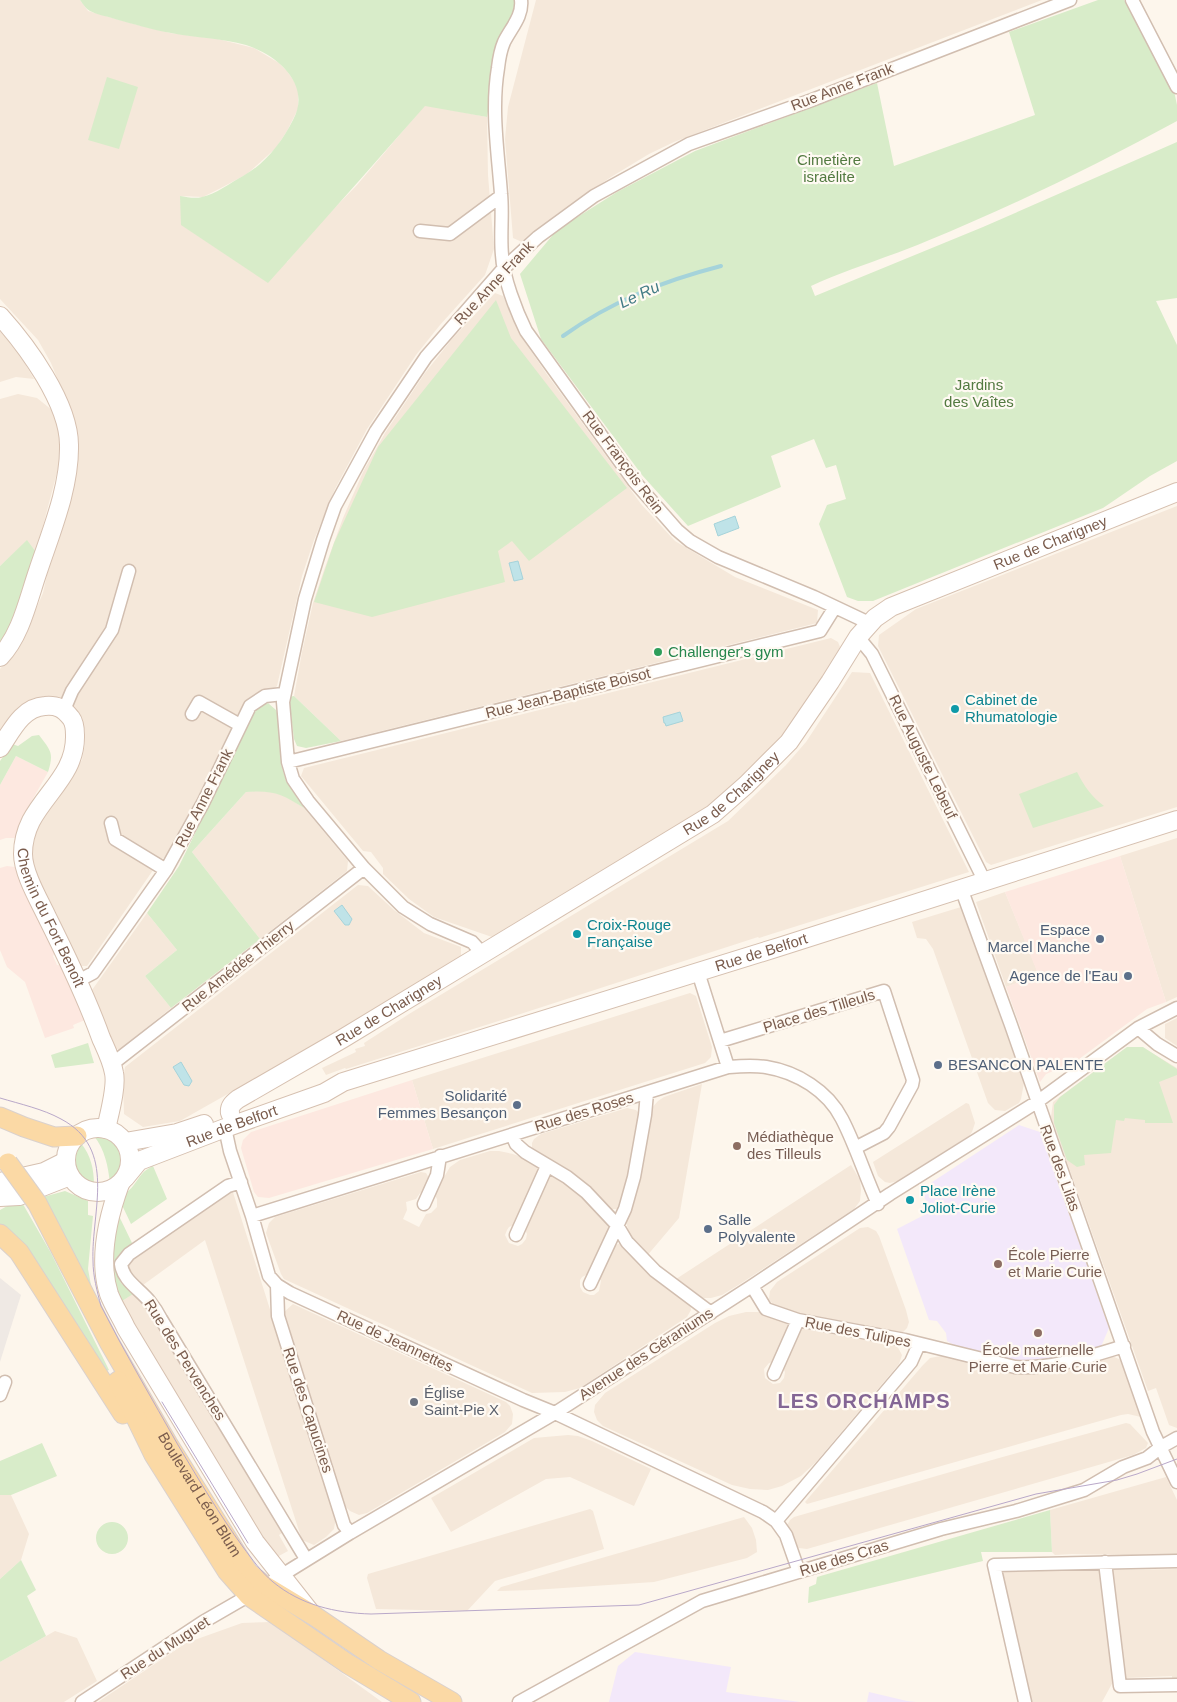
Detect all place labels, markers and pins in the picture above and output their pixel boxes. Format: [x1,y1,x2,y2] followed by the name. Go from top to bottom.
[668,643,783,660] place label: Challenger's gym
[652,646,664,658] marker: Challenger's gym
[965,691,1058,725] place label: Cabinet de Rhumatologie
[949,703,961,715] marker: Cabinet de Rhumatologie
[587,916,671,950] place label: Croix-Rouge Française
[987,921,1090,955] place label: Espace Marcel Manche
[571,928,583,940] marker: Croix-Rouge Française
[1094,933,1106,945] marker: Espace Marcel Manche
[1009,967,1118,984] place label: Agence de l'Eau
[1122,970,1134,982] marker: Agence de l'Eau
[948,1056,1104,1073] place label: BESANCON PALENTE
[932,1059,944,1071] marker: BESANCON PALENTE
[378,1087,507,1121] place label: Solidarité Femmes Besançon
[511,1099,523,1111] marker: Solidarité Femmes Besançon
[747,1128,834,1162] place label: Médiathèque des Tilleuls
[731,1140,743,1152] marker: Médiathèque des Tilleuls
[920,1182,996,1216] place label: Place Irène Joliot-Curie
[904,1194,916,1206] marker: Place Irène Joliot-Curie
[718,1211,796,1245] place label: Salle Polyvalente
[702,1223,714,1235] marker: Salle Polyvalente
[1008,1246,1102,1280] place label: École Pierre et Marie Curie
[992,1258,1004,1270] marker: École Pierre et Marie Curie
[1032,1327,1044,1339] marker: École maternelle Pierre et Marie Curie
[969,1341,1107,1375] place label: École maternelle Pierre et Marie Curie
[424,1384,499,1418] place label: Église Saint-Pie X
[408,1396,420,1408] marker: Église Saint-Pie X

